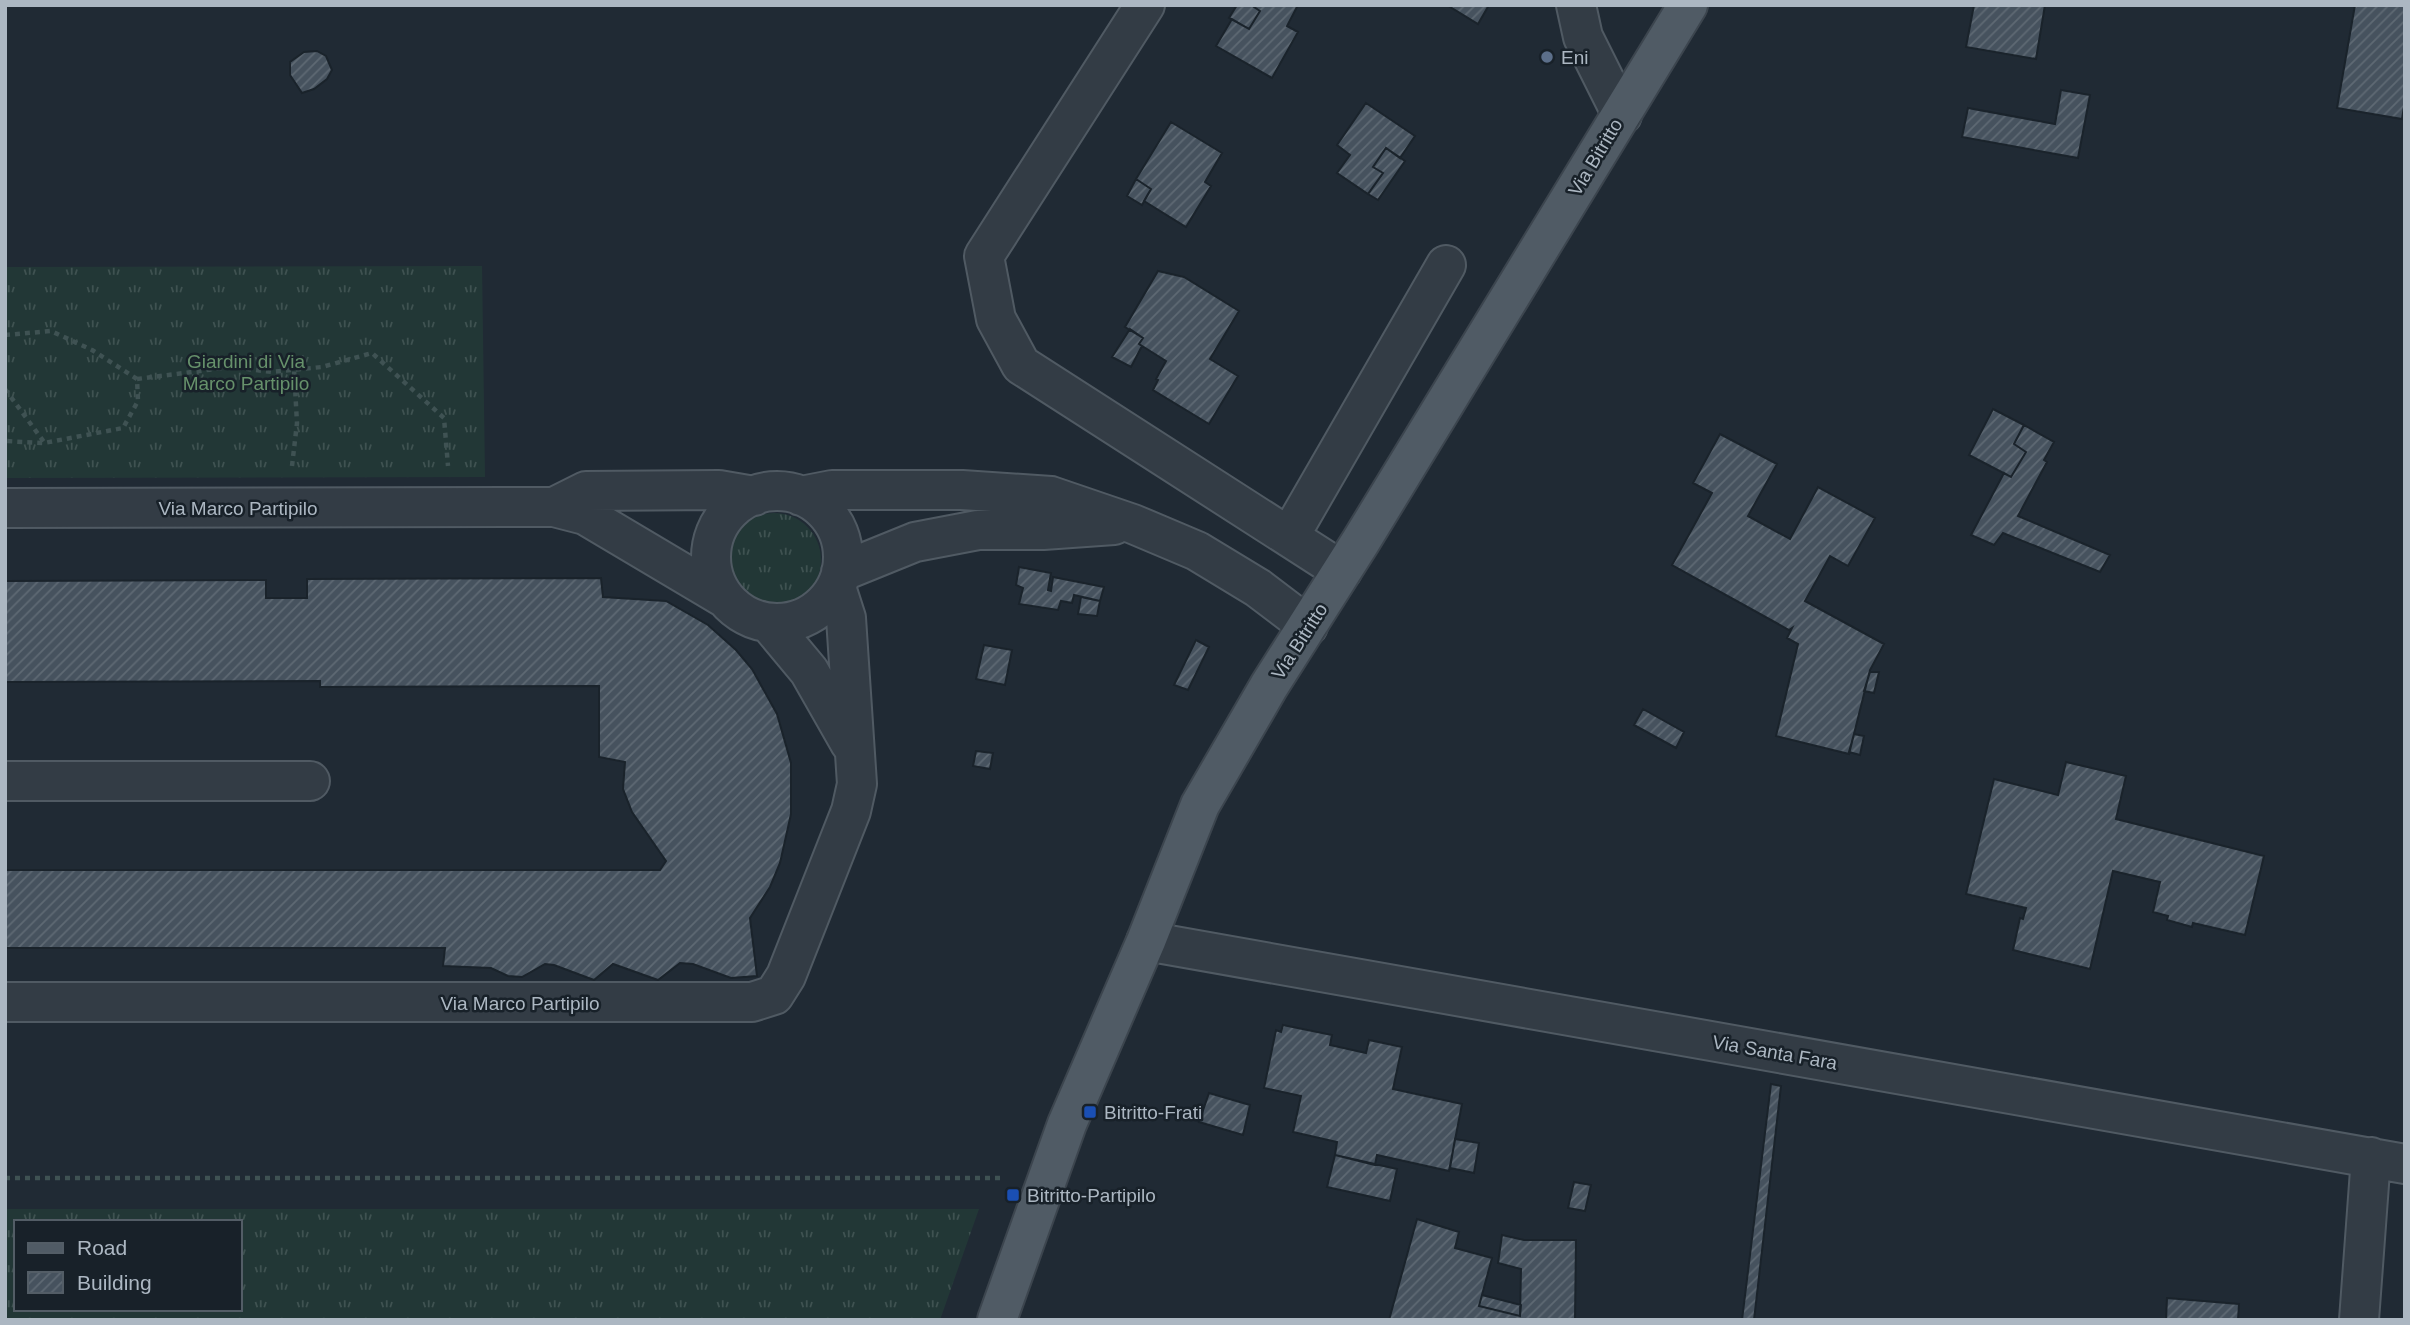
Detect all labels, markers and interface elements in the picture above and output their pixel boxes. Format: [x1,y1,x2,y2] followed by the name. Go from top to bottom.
[1561,47,1588,68] place label: Eni
[1539,49,1555,65] marker: Eni
[1564,115,1627,200] street label: Via Bitritto
[183,351,309,394] park label: Giardini di Via Marco Partipilo
[158,498,318,519] street label: Via Marco Partipilo
[1267,599,1332,683] street label: Via Bitritto
[440,993,600,1014] street label: Via Marco Partipilo
[1711,1031,1839,1074] street label: Via Santa Fara
[1104,1102,1202,1123] place label: Bitritto-Frati
[1082,1104,1098,1120] marker: Bitritto-Frati
[1027,1185,1156,1206] place label: Bitritto-Partipilo
[1005,1187,1021,1203] marker: Bitritto-Partipilo
[14,1220,242,1311] legend
[77,1236,127,1259] text: Road
[77,1271,152,1294] text: Building

